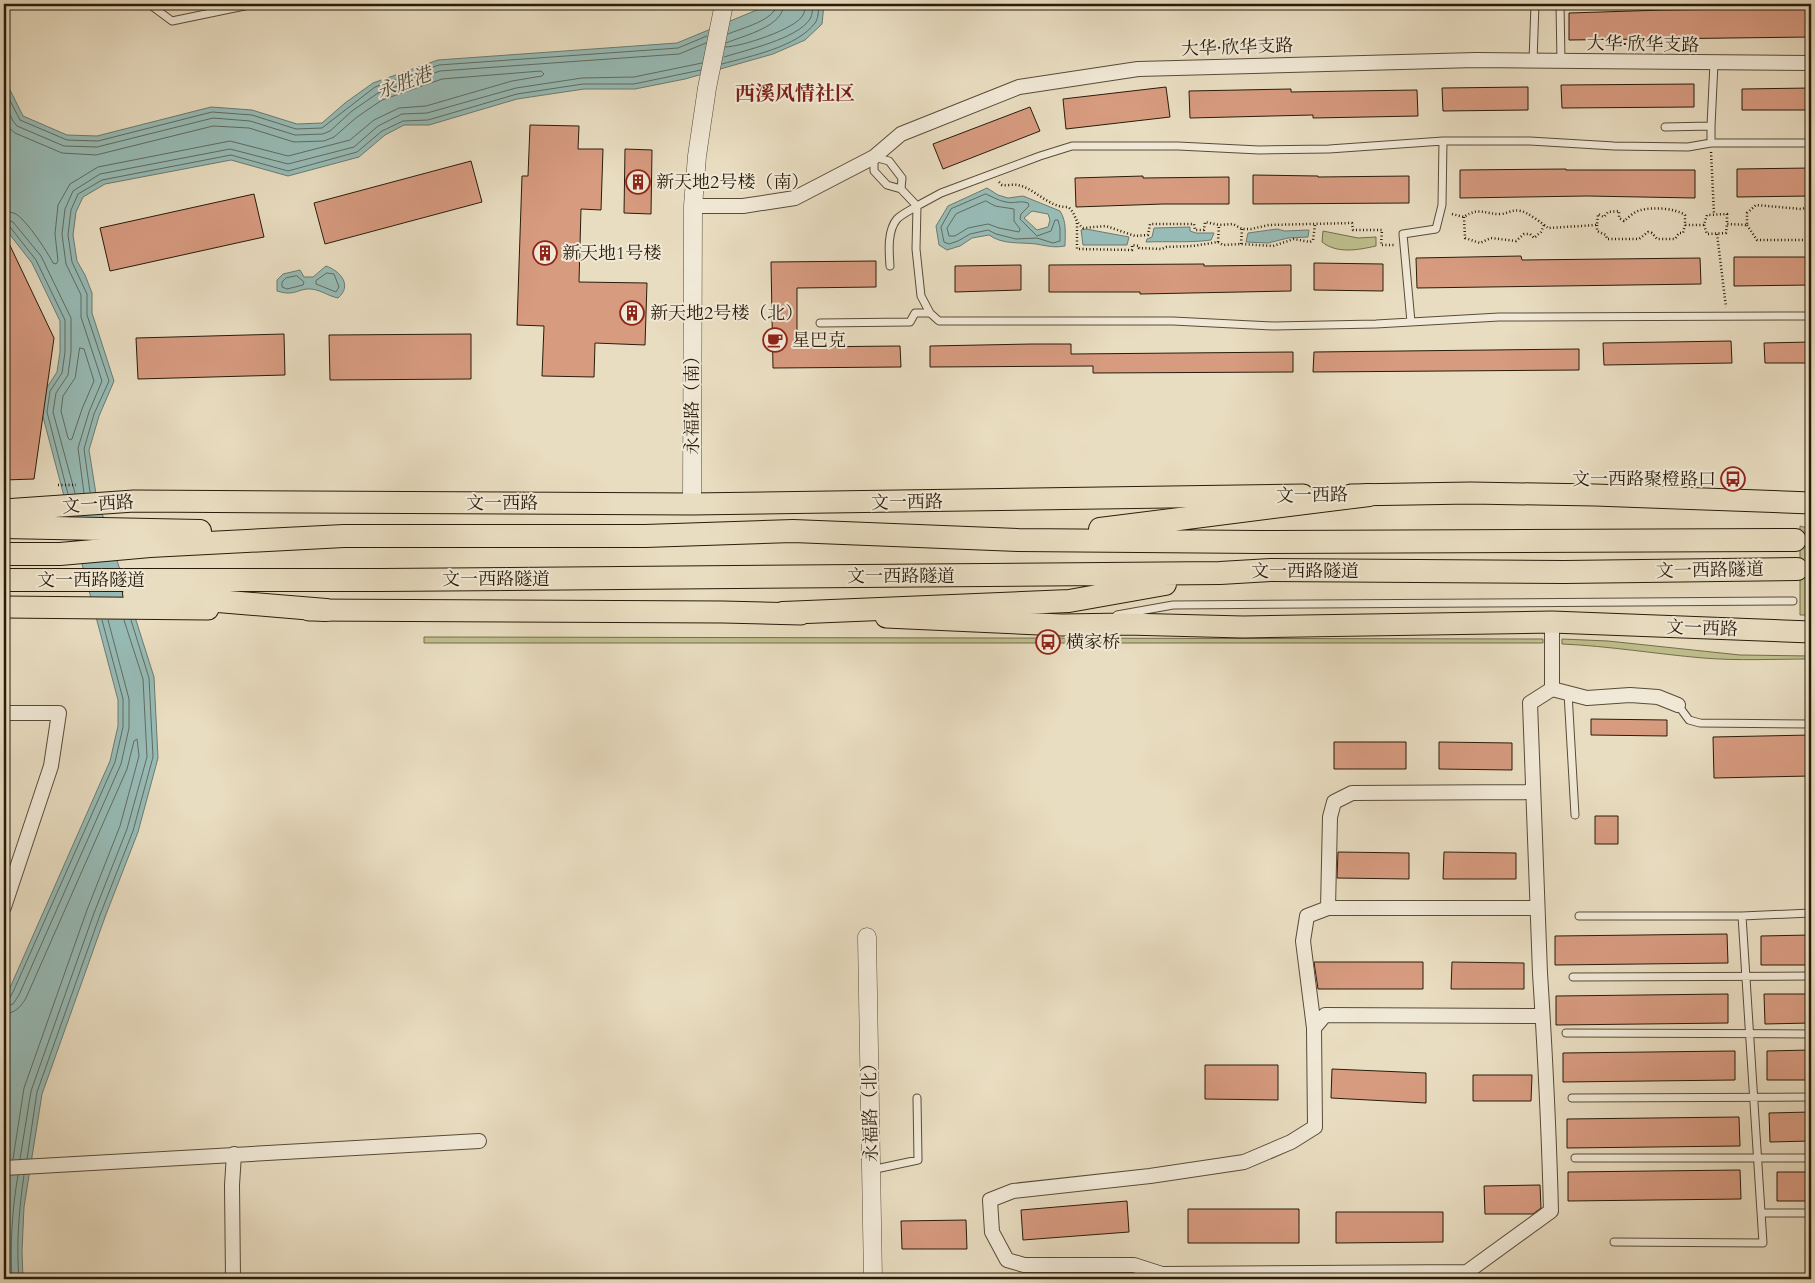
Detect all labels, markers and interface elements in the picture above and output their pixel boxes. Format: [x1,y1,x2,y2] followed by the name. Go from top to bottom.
[1586,31,1699,58] street label: 大华·欣华支路
[1180,33,1294,62] street label: 大华·欣华支路
[373,60,438,105] water label: 永胜港
[735,80,855,107] district label: 西溪风情社区
[625,169,651,195] building icon: 新天地2号楼（南）
[656,170,809,195] place label: 新天地2号楼（南）
[532,240,558,266] building icon: 新天地1号楼
[562,241,661,266] place label: 新天地1号楼
[619,300,645,326] building icon: 新天地2号楼（北）
[650,301,803,326] place label: 新天地2号楼（北）
[762,327,788,353] cafe icon: 星巴克
[792,328,846,353] place label: 星巴克
[680,347,705,455] street label: 永福路（南）
[1720,466,1746,492] bus stop icon: 文一西路聚橙路口
[1572,467,1716,492] place label: 文一西路聚橙路口
[1276,482,1348,509] street label: 文一西路
[871,489,943,516] street label: 文一西路
[61,490,135,519] street label: 文一西路
[466,491,538,516] street label: 文一西路
[1656,557,1764,584] street label: 文一西路隧道
[1251,559,1359,584] street label: 文一西路隧道
[847,564,955,589] street label: 文一西路隧道
[442,567,550,592] street label: 文一西路隧道
[37,568,145,593] street label: 文一西路隧道
[1666,615,1738,642] street label: 文一西路
[1035,629,1061,655] bus stop icon: 横家桥
[1066,630,1120,655] place label: 横家桥
[857,1054,884,1162] street label: 永福路（北）

